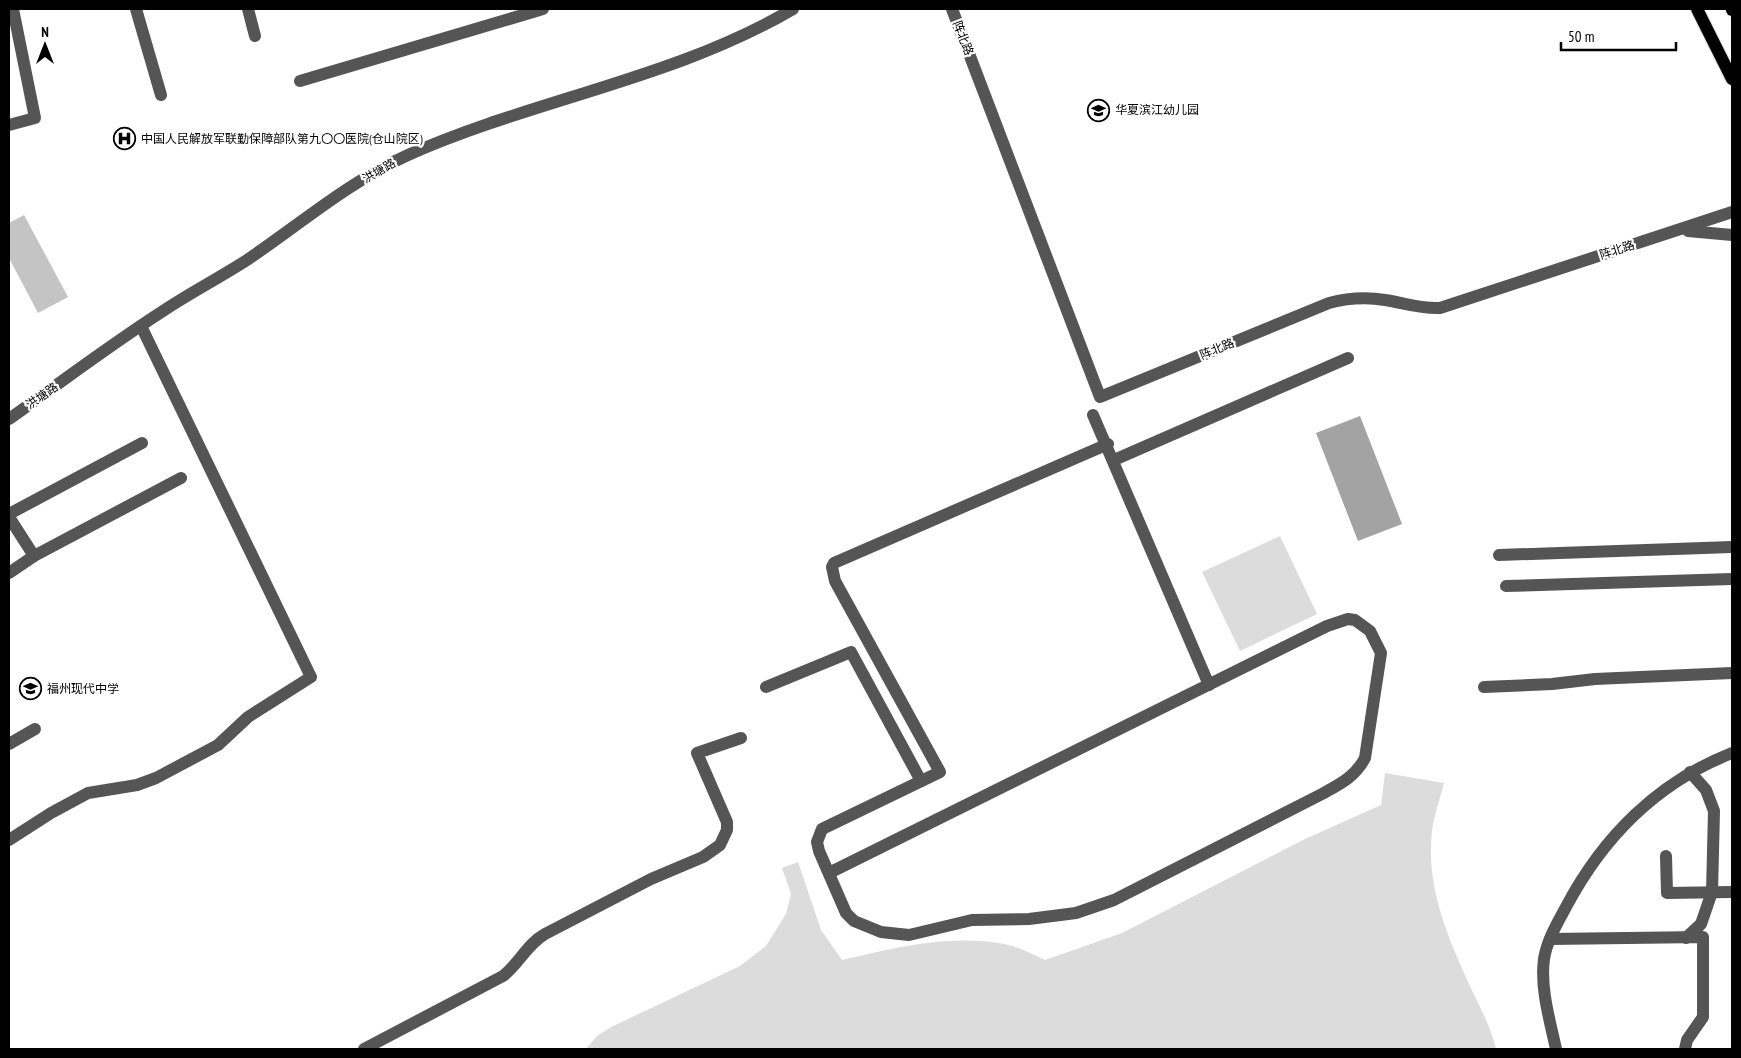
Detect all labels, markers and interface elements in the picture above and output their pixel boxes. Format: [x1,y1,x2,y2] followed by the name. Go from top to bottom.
[950,18,977,57] street label: 阵北路
[20,20,70,70] north arrow
[1561,20,1676,52] scale bar
[41,23,49,41] text: N
[1568,27,1594,46] text: 50 m
[1087,98,1111,122] school or university icon: 华夏滨江幼儿园
[1115,102,1199,117] place label: 华夏滨江幼儿园
[113,127,137,151] hospital icon: 中国人民解放军联勤保障部队第九〇〇医院(仓山院区)
[141,131,423,146] place label: 中国人民解放军联勤保障部队第九〇〇医院(仓山院区)
[359,155,398,186] street label: 洪塘路
[1597,237,1636,262] street label: 阵北路
[1197,335,1236,362] street label: 阵北路
[23,379,61,412] street label: 洪塘路
[19,677,43,701] school or university icon: 福州现代中学
[47,681,119,696] place label: 福州现代中学

